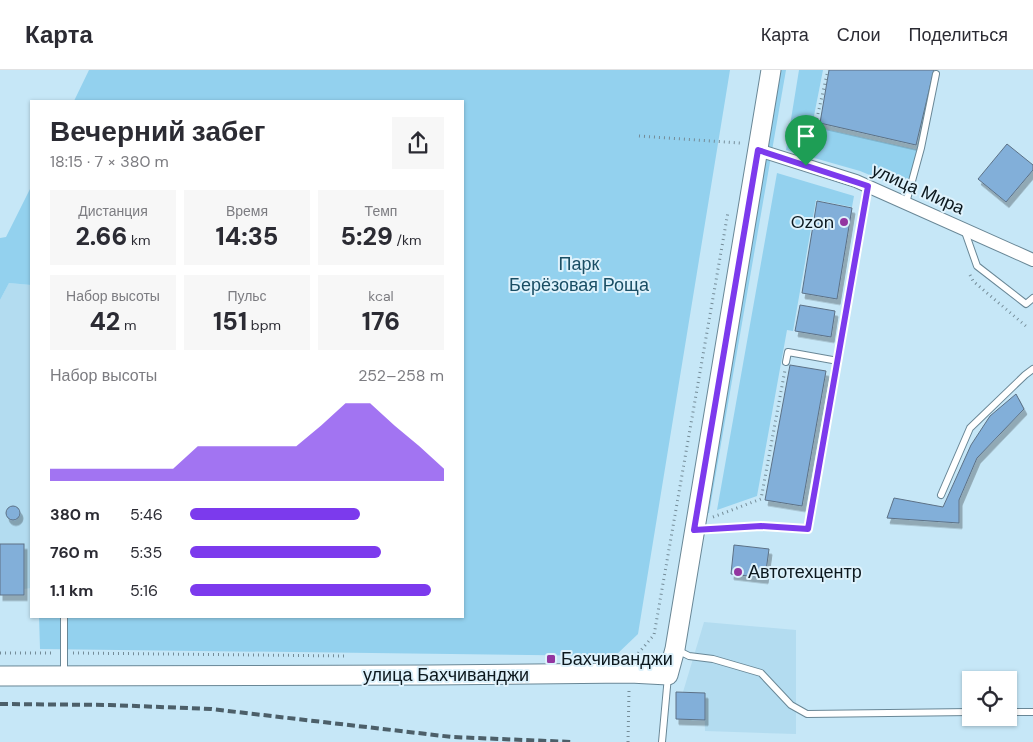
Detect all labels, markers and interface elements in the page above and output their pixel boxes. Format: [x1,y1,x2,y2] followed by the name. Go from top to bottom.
[25,19,93,50] text: Карта
[761,23,809,47] text: Карта
[837,23,881,47] text: Слои
[909,23,1008,47] text: Поделиться
[50,113,266,150] text: Вечерний забег
[785,115,827,166] pin
[392,117,444,169] button: share
[792,122,820,150] icon: arrive
[50,151,169,172] text: 18:15 · 7 × 380 m
[868,158,969,221] street label: улица Мира
[78,202,148,220] text: Дистанция
[226,202,268,220] text: Время
[365,202,397,220] text: Темп
[791,210,834,234] place label: Ozon
[838,216,850,228] marker: Ozon
[75,220,127,253] text: 2.66
[216,220,278,253] text: 14:35
[340,220,393,253] text: 5:29
[127,231,151,249] text: km
[393,231,422,249] text: /km
[509,252,650,297] park label: Парк Берёзовая Роща
[66,287,160,305] text: Набор высоты
[227,287,267,305] text: Пульс
[368,287,394,305] text: kcal
[89,305,120,338] text: 42
[213,305,247,338] text: 151
[362,305,400,338] text: 176
[120,316,137,334] text: m
[247,316,281,334] text: bpm
[50,365,157,386] text: Набор высоты
[358,365,444,386] text: 252–258 m
[50,504,100,525] text: 380 m
[130,504,163,525] text: 5:46
[50,542,99,563] text: 760 m
[130,542,162,563] text: 5:35
[748,560,862,584] place label: Автотехцентр
[732,566,744,578] marker: Автотехцентр
[50,580,93,601] text: 1.1 km
[130,580,158,601] text: 5:16
[561,647,673,671] place label: Бахчиванджи
[545,653,557,665] marker: Бахчиванджи
[363,663,529,687] street label: улица Бахчиванджи
[962,671,1017,726] map controls
[962,671,1017,726] button: locate

